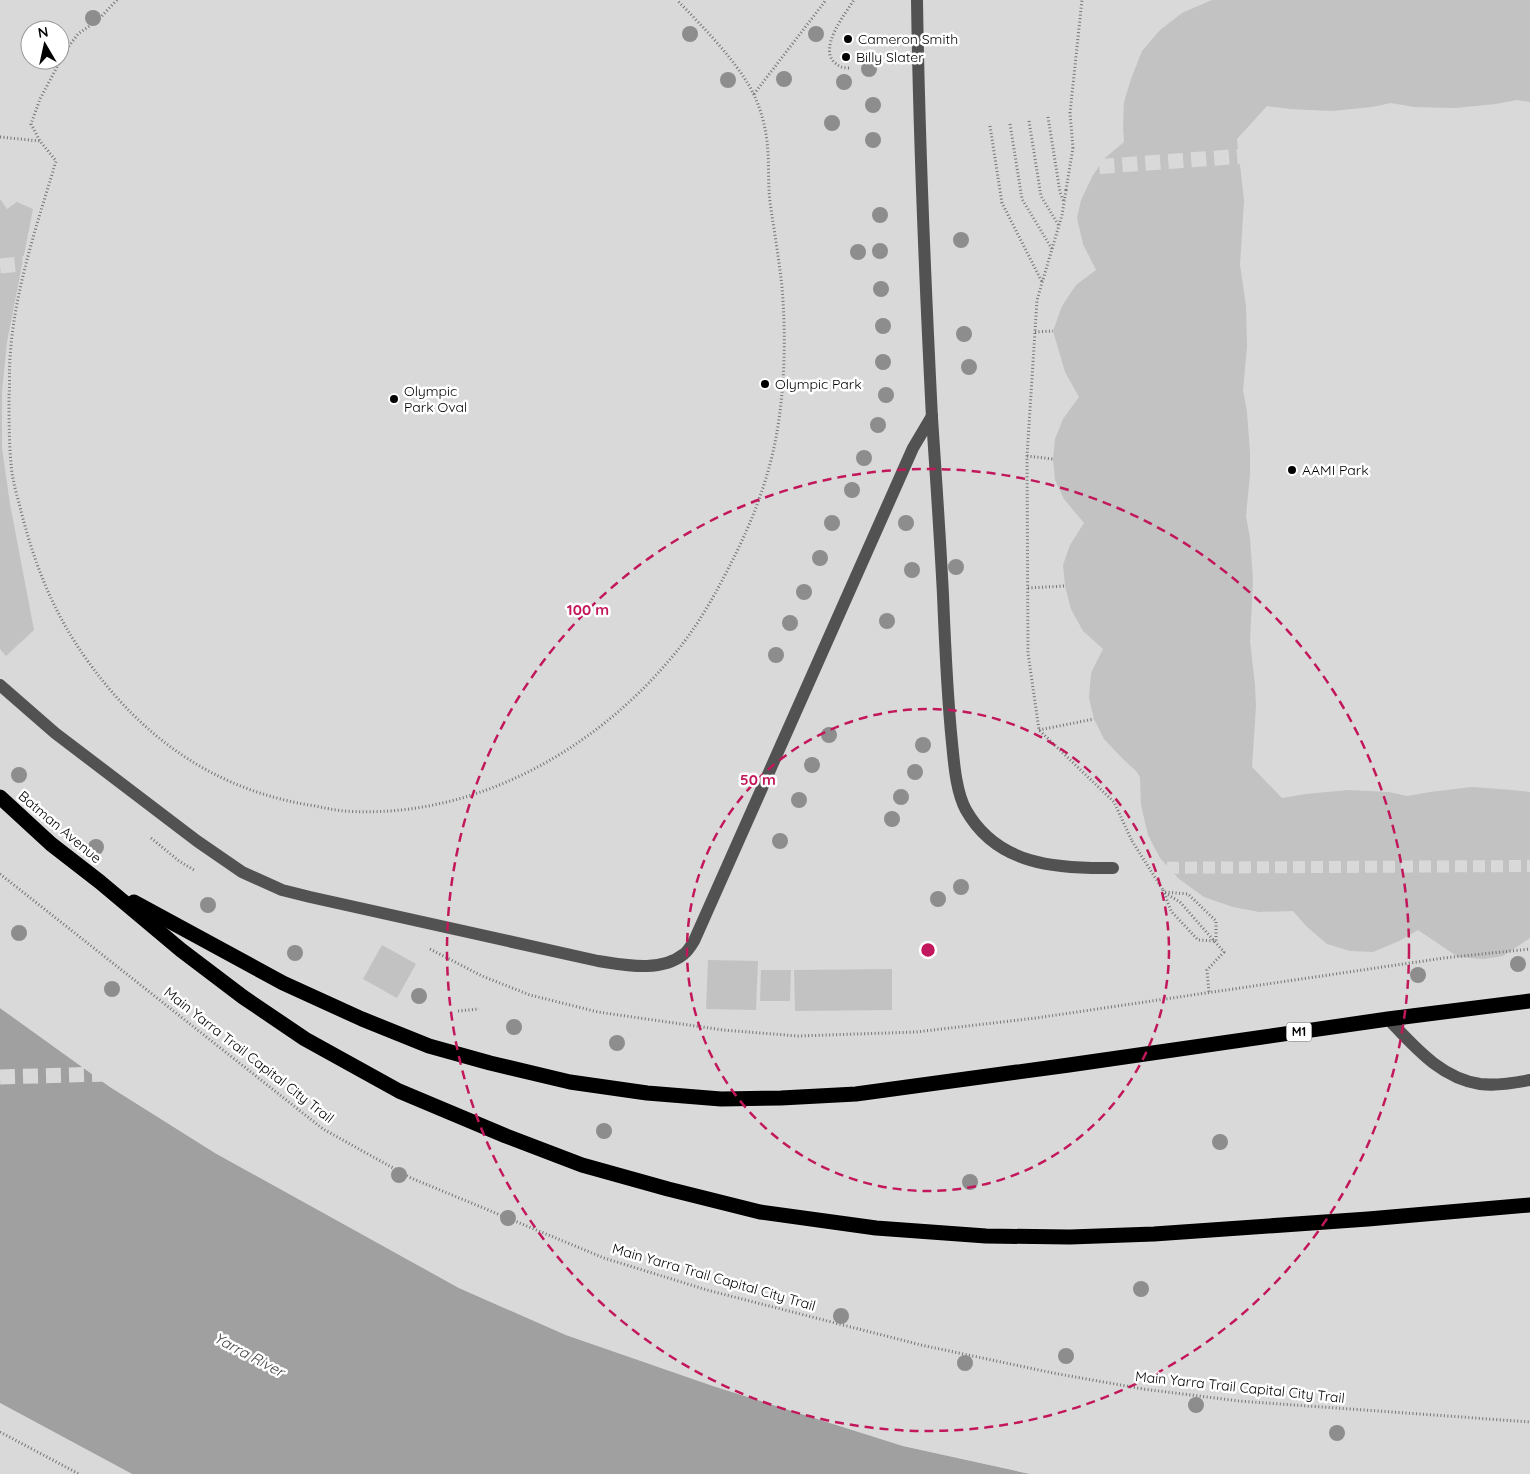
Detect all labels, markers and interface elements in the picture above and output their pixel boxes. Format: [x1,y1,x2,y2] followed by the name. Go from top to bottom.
[20,20,70,70] north arrow
[36,22,49,42] text: N
[858,30,958,48] place label: Cameron Smith
[842,33,854,45] marker: Cameron Smith
[856,48,924,66] place label: Billy Slater
[840,51,852,63] marker: Billy Slater
[775,375,862,393] place label: Olympic Park
[759,378,771,390] marker: Olympic Park
[404,382,467,416] place label: Olympic Park Oval
[388,393,400,405] marker: Olympic Park Oval
[1302,461,1369,479] place label: AAMI Park
[1286,464,1298,476] marker: AAMI Park
[567,600,609,619] text: 100 m
[740,770,776,789] text: 50 m
[15,787,105,867] street label: Batman Avenue
[919,941,937,959] centre of rings
[160,983,338,1127] street label: Main Yarra Trail Capital City Trail
[1286,1022,1312,1042] road number: M1
[610,1239,818,1315] street label: Main Yarra Trail Capital City Trail
[211,1328,290,1382] water label: Yarra River
[1134,1367,1346,1407] street label: Main Yarra Trail Capital City Trail

